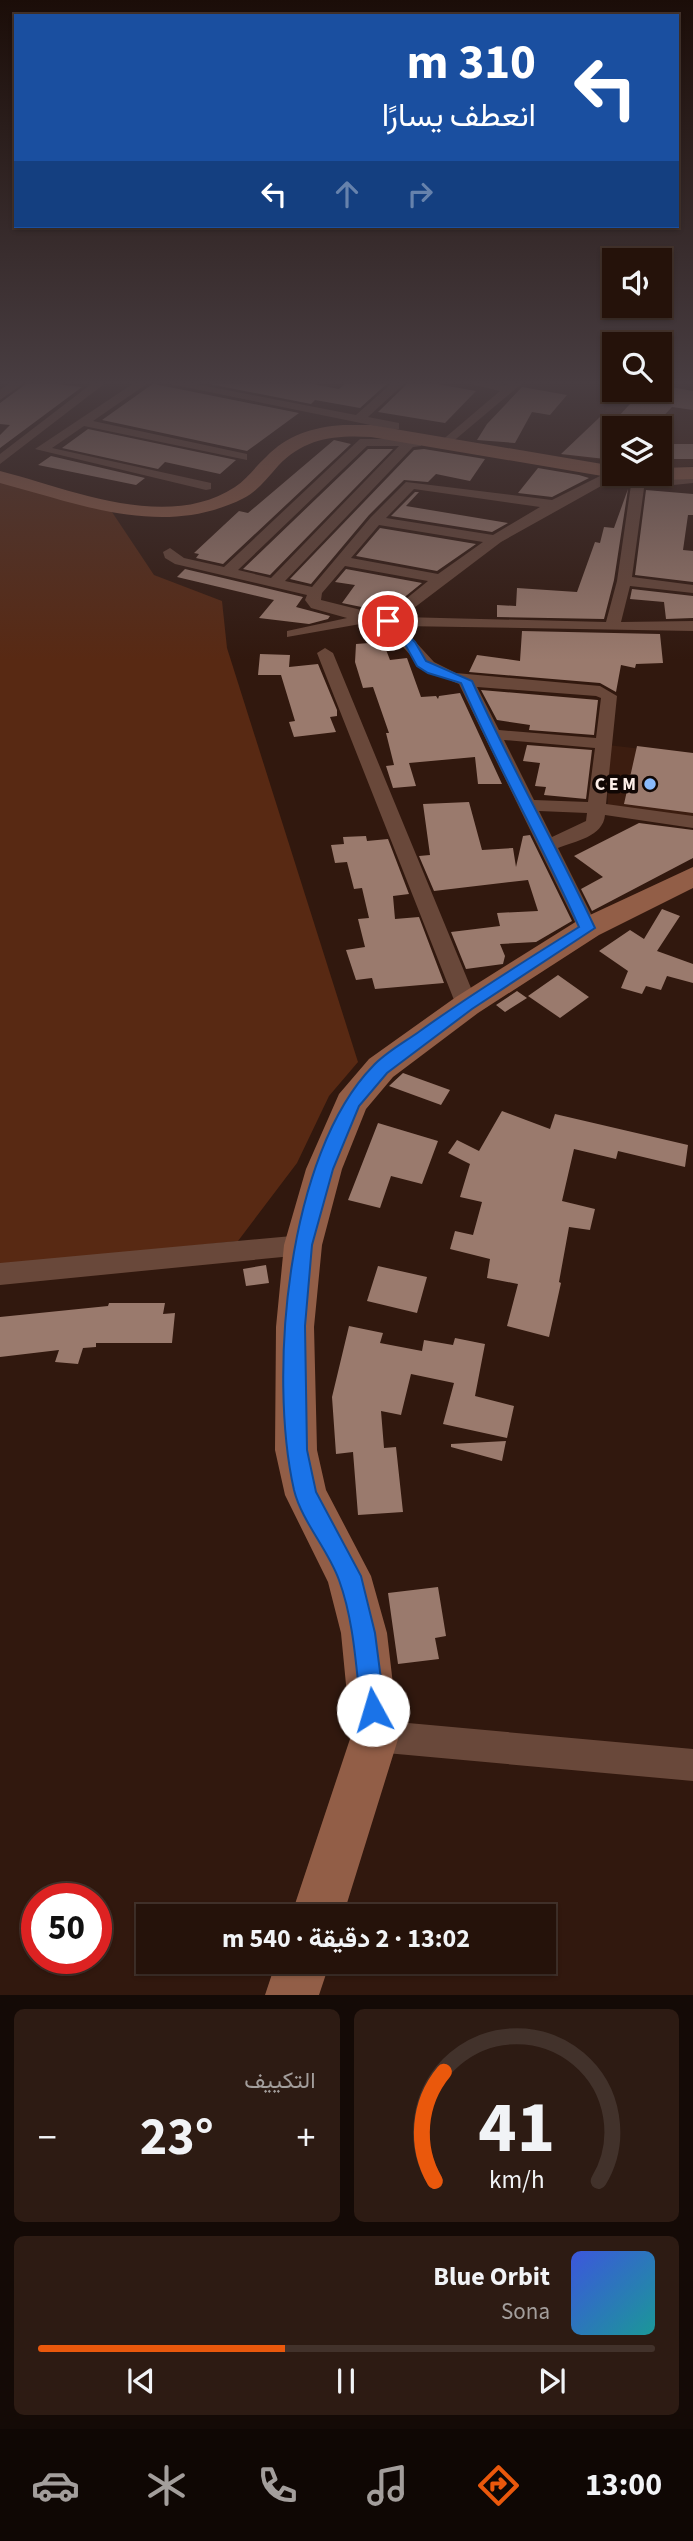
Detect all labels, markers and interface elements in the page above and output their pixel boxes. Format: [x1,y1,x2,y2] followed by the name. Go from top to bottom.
[407,28,536,98] text: 310 m
[560,42,651,133] icon: left
[382,93,536,139] text: انعطف يسارًا
[255,175,293,213] icon: left
[328,175,366,213] icon: ahead
[401,175,439,213] icon: right
[602,248,672,486] map controls
[602,248,672,318] button: sound
[602,332,672,402] button: search
[602,416,672,486] button: layers
[358,591,418,651] pin
[369,602,407,640] icon: arrive
[595,772,636,797] place label: C E M
[642,776,658,792] marker: C E M
[336,1673,410,1747] position arrow
[21,1883,112,1974] speed limit sign: 50
[222,1920,470,1957] text: 13:02 · 2 دقيقة · 540 m
[244,2064,316,2097] text: التكييف
[478,2077,555,2181] text: 41
[140,2101,214,2175] text: 23°
[38,2111,57,2165] text: −
[297,2111,316,2165] text: +
[489,2162,544,2198] text: km/h
[433,2258,550,2295] text: Blue Orbit
[501,2295,550,2328] text: Sona
[122,2362,160,2400] icon: previous
[327,2362,365,2400] icon: pause
[533,2362,571,2400] icon: next
[31,2461,80,2510] icon: car
[142,2461,191,2510] icon: climate
[253,2461,302,2510] icon: phone
[363,2461,412,2510] icon: music
[474,2461,523,2510] icon: directions
[585,2462,662,2508] text: 13:00

